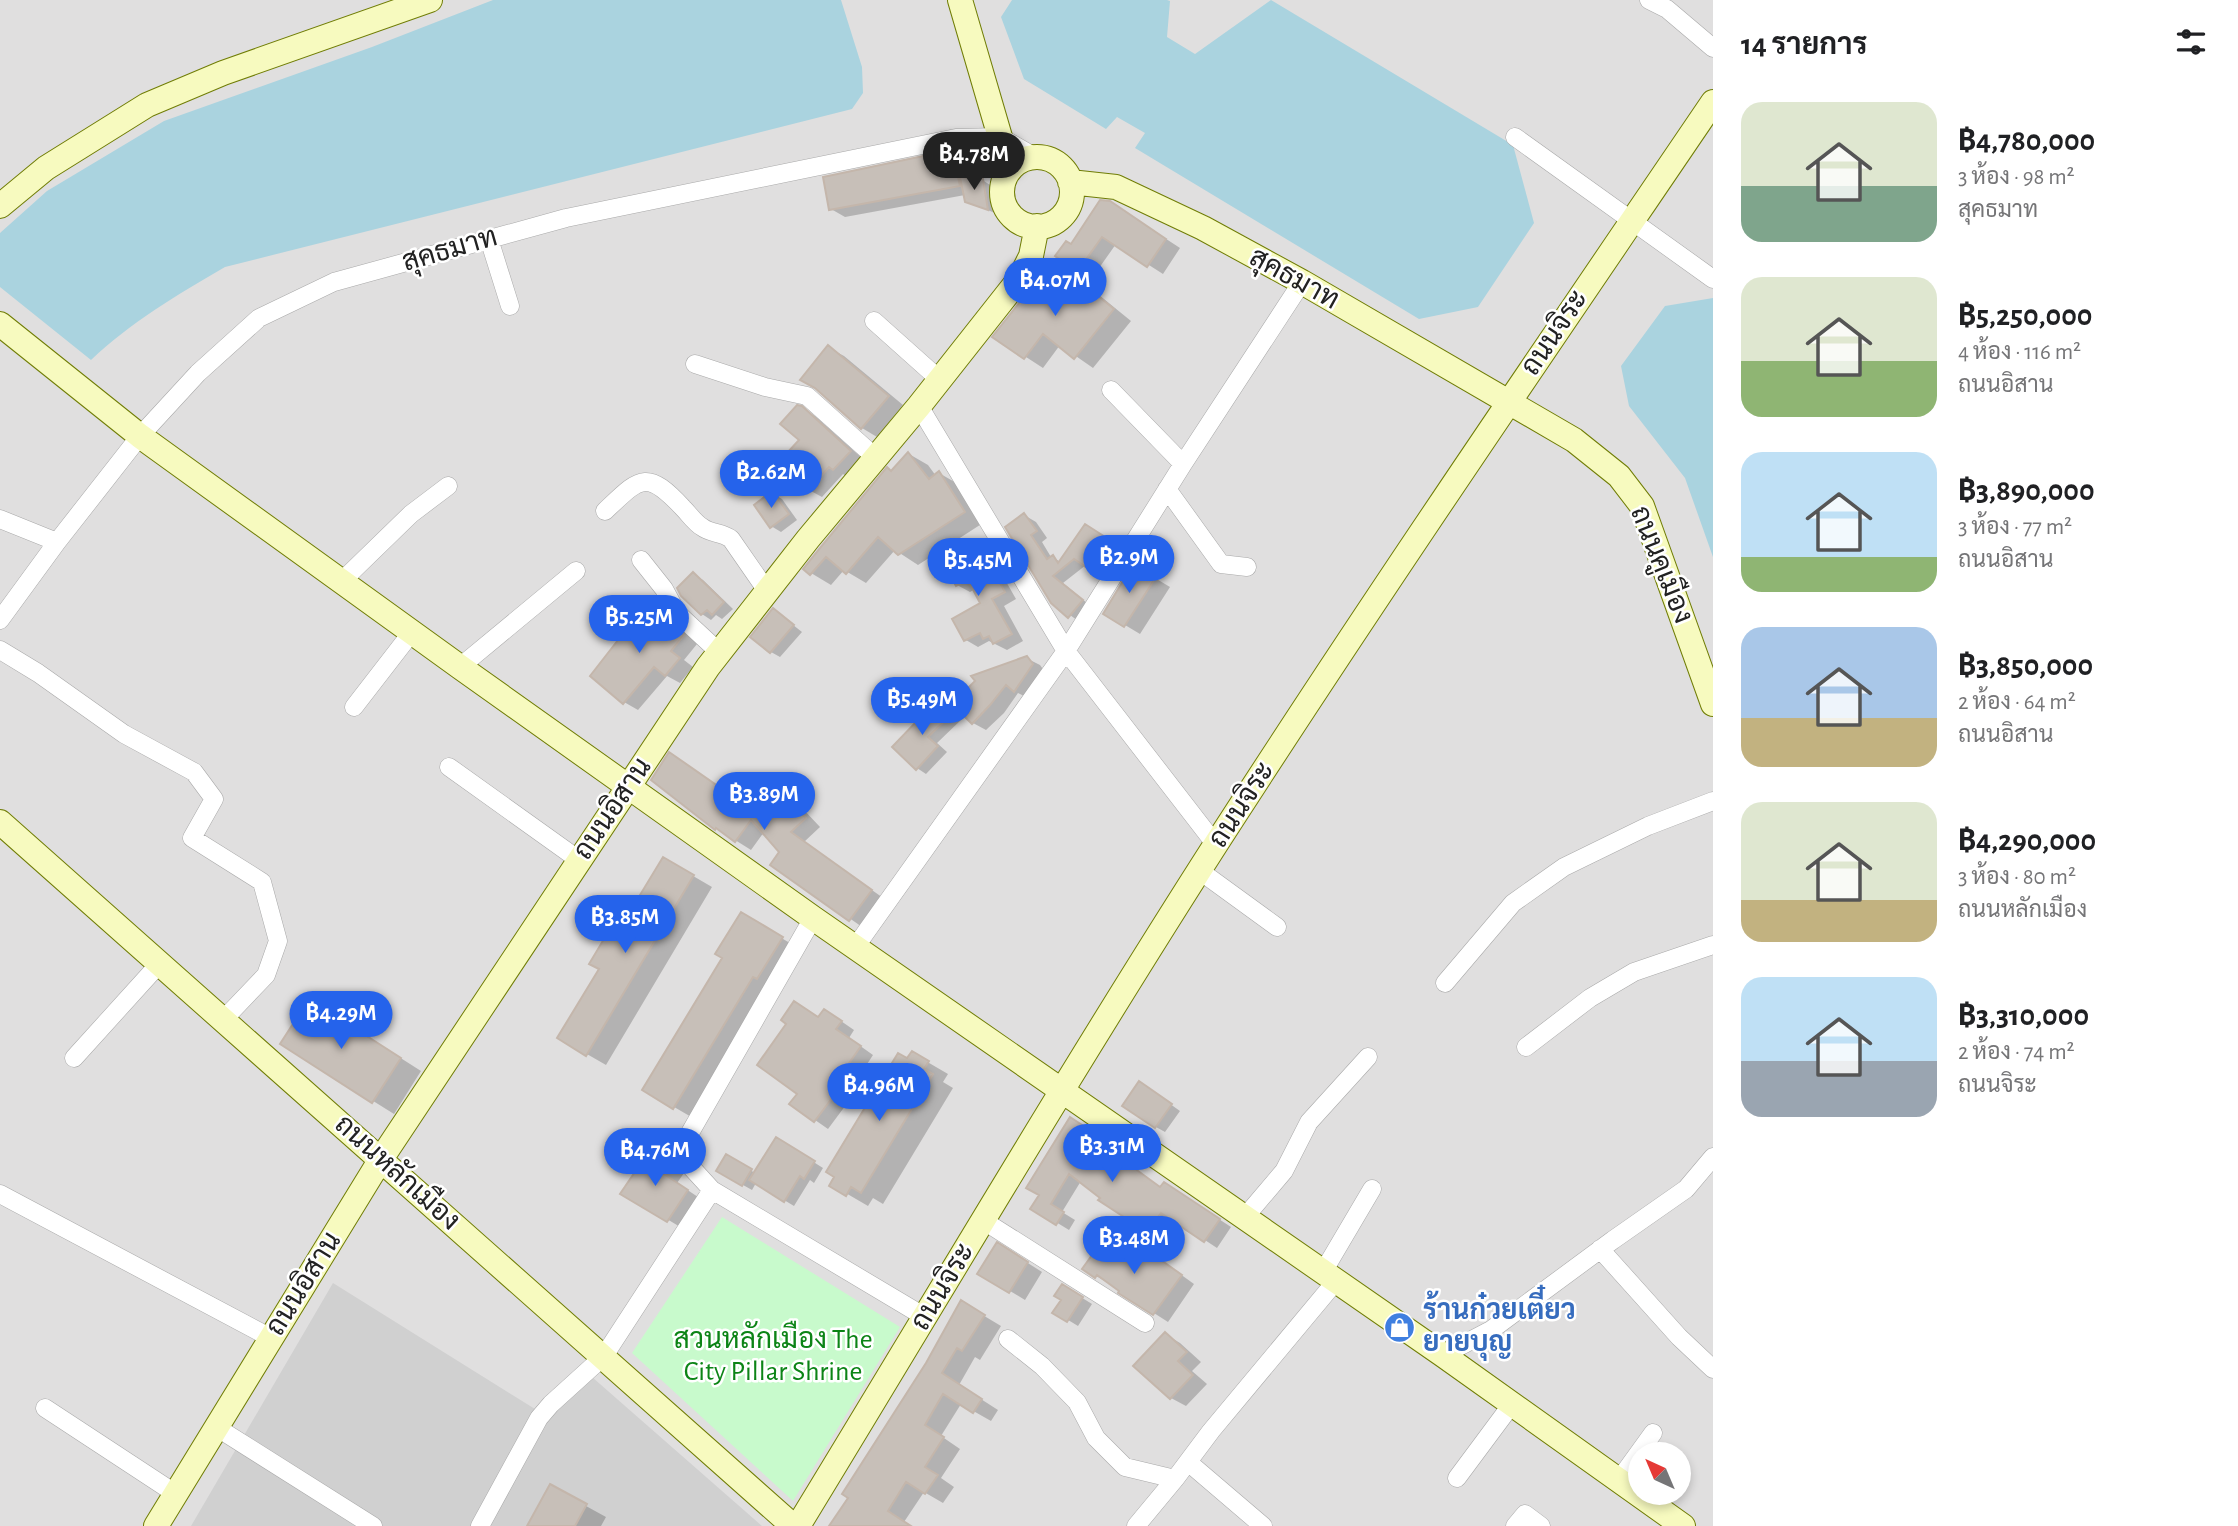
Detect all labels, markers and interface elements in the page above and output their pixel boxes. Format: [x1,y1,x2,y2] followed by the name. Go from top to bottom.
[2172,23,2210,61] icon: filters
[1741,30,1867,60] text: 14 รายการ
[1958,126,2095,156] text: ฿4,780,000
[1797,130,1881,214] icon: home
[917,132,1031,192] pin: ฿4.78M
[939,143,1009,166] text: ฿4.78M
[1958,166,2075,189] text: 3 ห้อง · 98 m²
[1958,199,2038,222] text: สุคธมาท
[399,223,502,281] street label: สุคธมาท
[1243,243,1343,318] street label: สุคธมาท
[998,258,1112,318] pin: ฿4.07M
[1020,269,1090,292] text: ฿4.07M
[1513,283,1593,381] street label: ถนนจิระ
[1958,301,2092,331] text: ฿5,250,000
[1797,305,1881,389] icon: home
[1958,341,2081,364] text: 4 ห้อง · 116 m²
[1958,374,2053,397] text: ถนนอิสาน
[714,450,828,510] pin: ฿2.62M
[736,461,806,484] text: ฿2.62M
[1958,476,2095,506] text: ฿3,890,000
[1797,480,1881,564] icon: home
[1621,500,1703,629] street label: ถนนคูเมือง
[1958,516,2072,539] text: 3 ห้อง · 77 m²
[1080,536,1178,595] pin: ฿2.9M
[921,538,1035,598] pin: ฿5.45M
[1099,546,1159,569] text: ฿2.9M
[944,549,1012,572] text: ฿5.45M
[1958,549,2053,572] text: ถนนอิสาน
[582,596,696,655] pin: ฿5.25M
[605,606,673,629] text: ฿5.25M
[1958,651,2093,681] text: ฿3,850,000
[1797,655,1881,739] icon: home
[865,678,979,737] pin: ฿5.49M
[887,688,957,711] text: ฿5.49M
[1958,691,2076,714] text: 2 ห้อง · 64 m²
[1958,724,2053,747] text: ถนนอิสาน
[566,751,657,865] street label: ถนนอิสาน
[1201,755,1280,853] street label: ถนนจิระ
[707,772,821,832] pin: ฿3.89M
[729,783,799,806] text: ฿3.89M
[1958,826,2096,856] text: ฿4,290,000
[1797,830,1881,914] icon: home
[1958,866,2076,889] text: 3 ห้อง · 80 m²
[568,895,682,955] pin: ฿3.85M
[1958,899,2087,922] text: ถนนหลักเมือง
[591,906,659,929] text: ฿3.85M
[284,992,398,1051] pin: ฿4.29M
[1958,1001,2089,1031] text: ฿3,310,000
[306,1002,376,1025] text: ฿4.29M
[1797,1005,1881,1089] icon: home
[1958,1041,2075,1064] text: 2 ห้อง · 74 m²
[822,1064,936,1123] pin: ฿4.96M
[843,1074,915,1097] text: ฿4.96M
[1958,1074,2037,1097] text: ถนนจิระ
[329,1106,469,1236] street label: ถนนหลักเมือง
[1055,1124,1169,1184] pin: ฿3.31M
[598,1128,712,1188] pin: ฿4.76M
[1079,1135,1145,1158] text: ฿3.31M
[620,1139,690,1162] text: ฿4.76M
[1077,1216,1191,1276] pin: ฿3.48M
[258,1225,347,1341] street label: ถนนอิสาน
[1099,1227,1169,1250] text: ฿3.48M
[903,1237,980,1335] street label: ถนนจิระ
[1423,1284,1576,1361] place label: ร้านก๋วยเตี๋ยว ยายบุญ
[1383,1310,1417,1344] shop icon: ร้านก๋วยเตี๋ยว ยายบุญ
[673,1320,873,1386] park label: สวนหลักเมือง The City Pillar Shrine
[1628,1442,1690,1505] north arrow
[1628,1442,1691,1505] map controls

